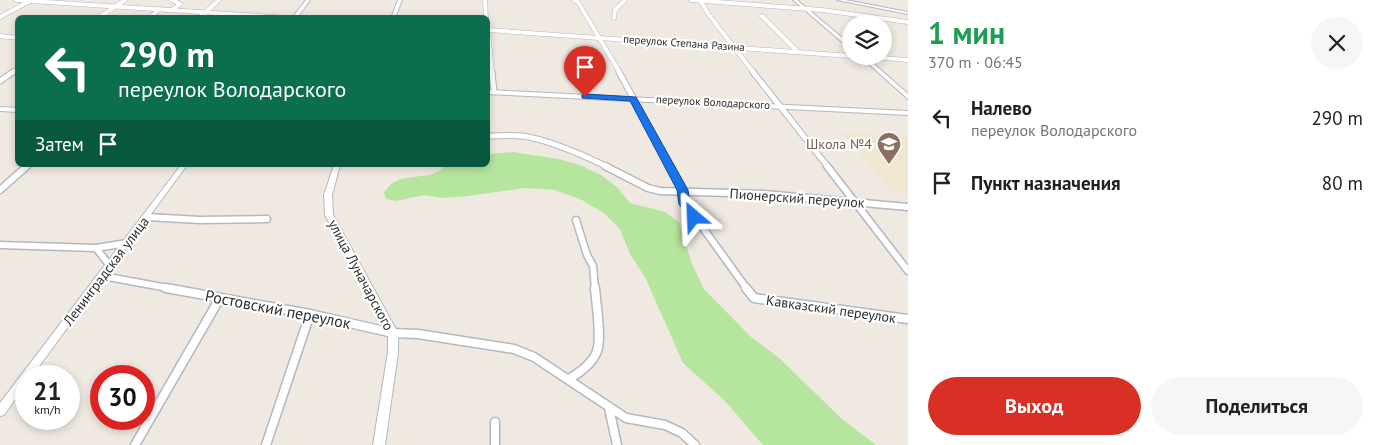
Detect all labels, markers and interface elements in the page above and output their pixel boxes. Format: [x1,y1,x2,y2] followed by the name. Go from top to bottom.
[928,13,1005,52] text: 1 мин
[842,15,892,65] map controls
[842,15,892,65] button: layers
[1311,17,1363,69] button: close
[118,31,215,77] text: 290 m
[623,32,745,54] street label: переулок Степана Разина
[35,35,100,100] icon: left
[564,46,606,97] pin
[928,52,1023,72] text: 370 m · 06:45
[571,53,599,81] icon: arrive
[118,75,346,103] text: переулок Володарского
[656,92,770,112] street label: переулок Володарского
[971,96,1032,120] text: Налево
[928,104,956,132] icon: left
[1311,106,1363,130] text: 290 m
[971,120,1137,140] text: переулок Володарского
[94,130,122,158] icon: arrive
[876,131,902,165] school or university icon: Школа №4
[35,132,84,156] text: Затем
[806,135,872,153] place label: Школа №4
[928,169,956,197] icon: arrive
[971,171,1121,195] text: Пункт назначения
[1322,171,1363,195] text: 80 m
[729,184,865,212] street label: Пионерский переулок
[667,190,719,242] position arrow
[59,213,153,330] street label: Ленинградская улица
[324,216,398,334] street label: улица Луначарского
[204,285,353,333] street label: Ростовский переулок
[765,291,897,327] street label: Кавказский переулок
[90,365,155,430] speed limit sign: 30
[33,375,62,407] text: 21
[928,377,1141,435] button: Выход
[1151,377,1363,435] button: Поделиться
[34,402,61,417] text: km/h

